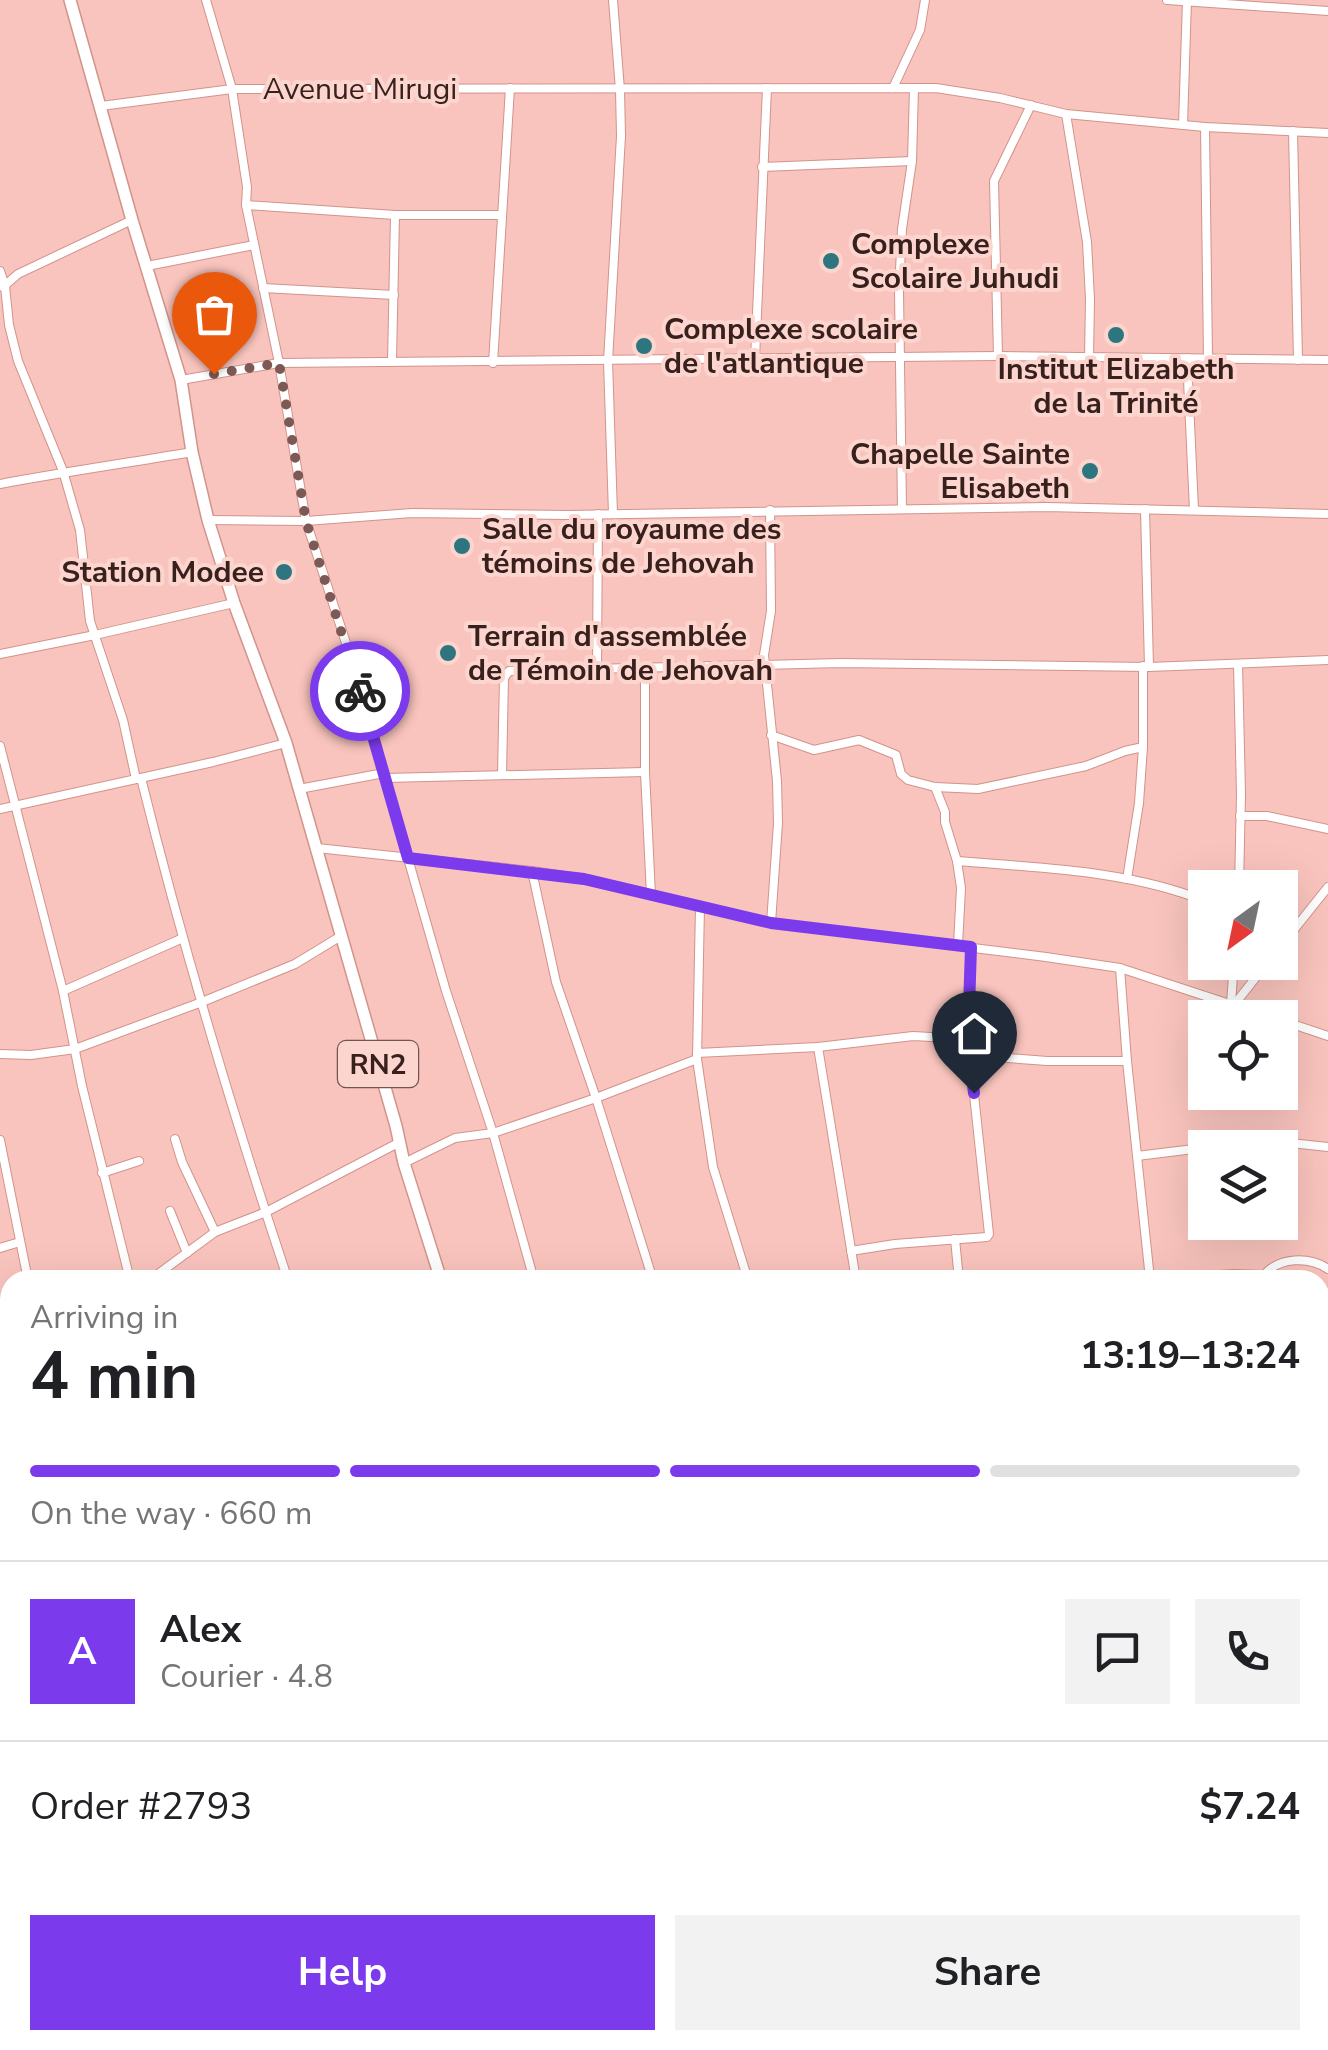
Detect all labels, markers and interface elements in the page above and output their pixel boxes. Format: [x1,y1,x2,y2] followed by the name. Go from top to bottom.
[263,69,457,110] street label: Avenue Mirugi
[851,224,1059,299] place label: Complexe Scolaire Juhudi
[820,250,842,272] marker: Complexe Scolaire Juhudi
[172,272,257,375] pin
[187,287,242,342] icon: bag
[664,309,918,384] place label: Complexe scolaire de l'atlantique
[1105,324,1127,346] marker: Institut Elizabeth de la Trinité
[633,335,655,357] marker: Complexe scolaire de l'atlantique
[997,349,1235,424] place label: Institut Elizabeth de la Trinité
[850,434,1070,509] place label: Chapelle Sainte Elisabeth
[1079,460,1101,482] marker: Chapelle Sainte Elisabeth
[482,509,782,584] place label: Salle du royaume des témoins de Jehovah
[451,535,473,557] marker: Salle du royaume des témoins de Jehovah
[61,552,264,593] place label: Station Modee
[273,561,295,583] marker: Station Modee
[468,616,773,691] place label: Terrain d'assemblée de Témoin de Jehovah
[310,641,410,741] courier
[437,642,459,664] marker: Terrain d'assemblée de Témoin de Jehovah
[333,664,388,719] icon: bike
[1188,870,1298,980] north arrow
[1188,870,1298,1240] map controls
[932,991,1017,1094] pin
[1188,1000,1298,1110] button: locate
[947,1006,1002,1061] icon: home
[338,1041,418,1087] road number: RN2
[1188,1130,1298,1240] button: layers
[30,1296,178,1339] text: Arriving in
[1080,1330,1300,1381] text: 13:19–13:24
[30,1332,198,1421] text: 4 min
[30,1492,312,1535] text: On the way · 660 m
[1065,1599,1170,1704] button: chat
[1195,1599,1300,1704] button: phone
[160,1604,241,1655] text: Alex
[68,1626,97,1677] text: A
[160,1655,333,1698] text: Courier · 4.8
[30,1781,252,1832] text: Order #2793
[1199,1781,1300,1832] text: $7.24
[30,1915,655,2030] button: Help
[675,1915,1300,2030] button: Share

